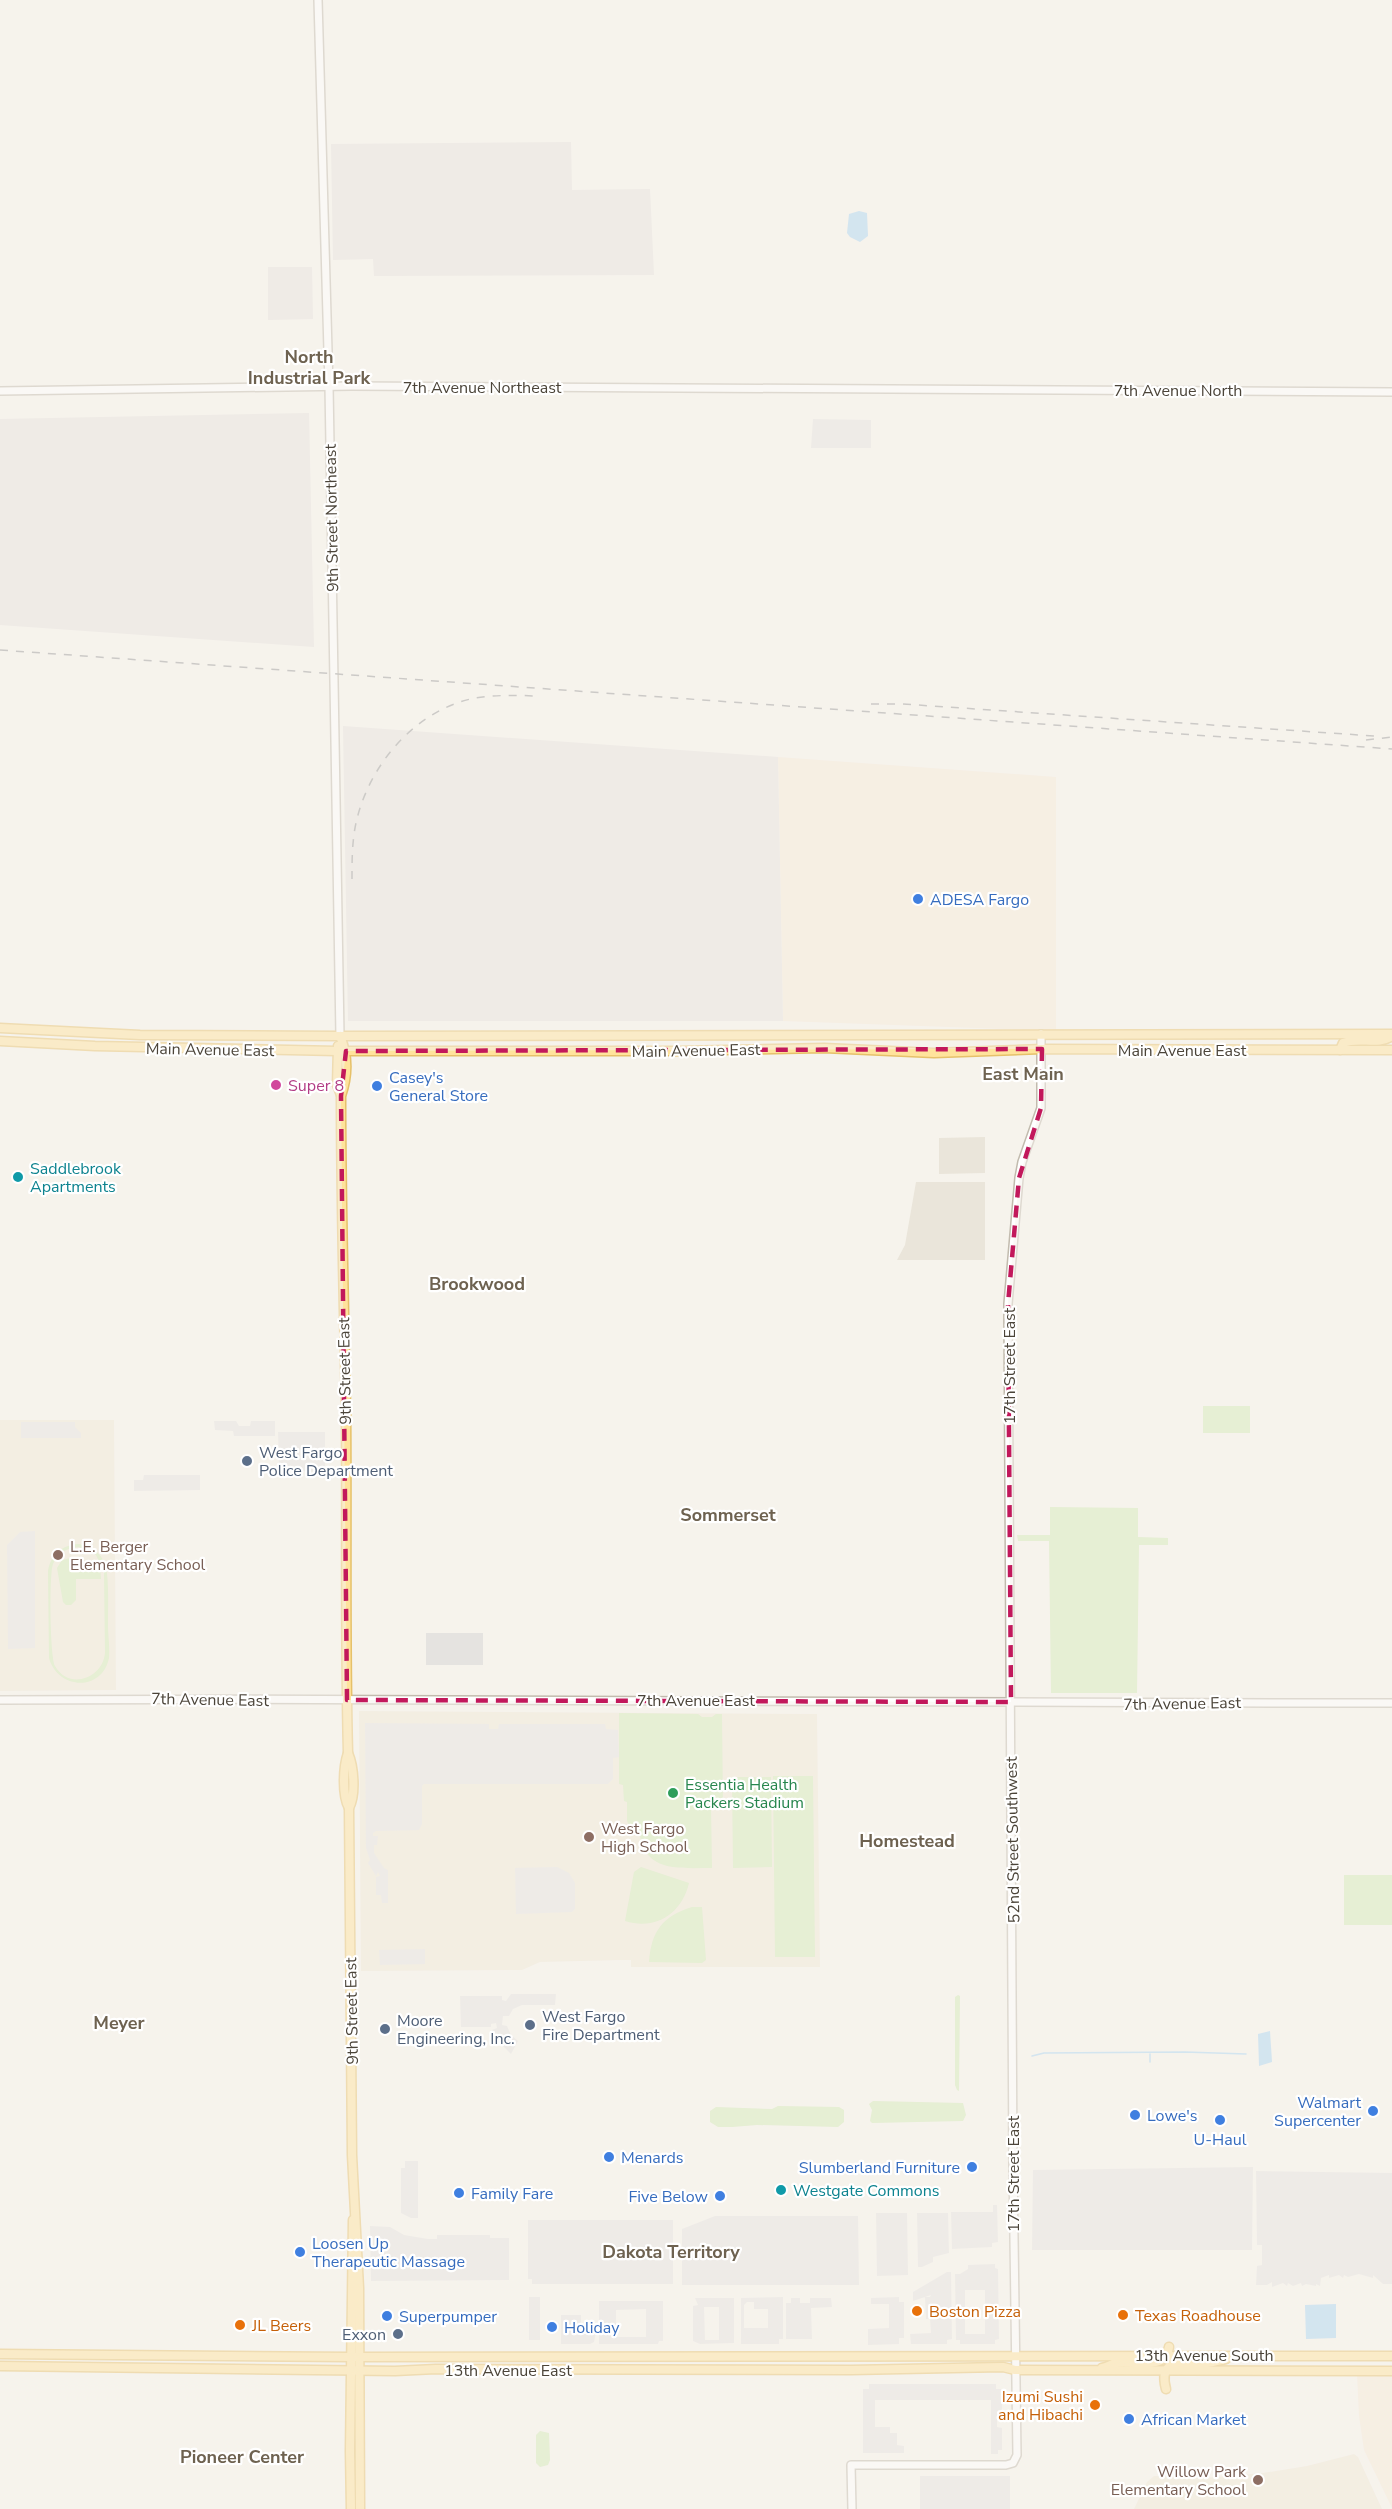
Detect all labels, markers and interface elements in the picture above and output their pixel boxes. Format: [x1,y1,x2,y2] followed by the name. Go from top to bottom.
[248,345,371,390] district label: North Industrial Park
[403,377,562,399] street label: 7th Avenue Northeast
[1114,380,1242,402] street label: 7th Avenue North
[320,443,344,592] street label: 9th Street Northeast
[930,889,1029,911] place label: ADESA Fargo
[911,892,925,906] marker: ADESA Fargo
[146,1038,275,1062] street label: Main Avenue East
[632,1039,761,1063] street label: Main Avenue East
[1118,1040,1247,1062] street label: Main Avenue East
[982,1062,1064,1086] district label: East Main
[389,1067,488,1107] place label: Casey's General Store
[288,1075,344,1097] place label: Super 8
[269,1078,283,1092] marker: Super 8
[370,1079,384,1093] marker: Casey's General Store
[30,1158,122,1198] place label: Saddlebrook Apartments
[11,1170,25,1184] marker: Saddlebrook Apartments
[429,1272,525,1296] district label: Brookwood
[999,1307,1021,1424] street label: 17th Street East
[333,1317,357,1425] street label: 9th Street East
[259,1442,393,1482] place label: West Fargo Police Department
[240,1454,254,1468] marker: West Fargo Police Department
[680,1503,776,1527] district label: Sommerset
[70,1536,206,1576] place label: L.E. Berger Elementary School
[51,1548,65,1562] marker: L.E. Berger Elementary School
[151,1688,269,1712] street label: 7th Avenue East
[637,1690,755,1712] street label: 7th Avenue East
[1123,1692,1242,1716] street label: 7th Avenue East
[1001,1756,1025,1924] street label: 52nd Street Southwest
[685,1774,804,1814] place label: Essentia Health Packers Stadium
[666,1786,680,1800] marker: Essentia Health Packers Stadium
[601,1818,689,1858] place label: West Fargo High School
[859,1829,955,1853] district label: Homestead
[582,1830,596,1844] marker: West Fargo High School
[340,1957,364,2065] street label: 9th Street East
[542,2006,660,2046] place label: West Fargo Fire Department
[397,2010,515,2050] place label: Moore Engineering, Inc.
[93,2011,145,2035] district label: Meyer
[523,2018,537,2032] marker: West Fargo Fire Department
[378,2022,392,2036] marker: Moore Engineering, Inc.
[1274,2092,1361,2132] place label: Walmart Supercenter
[1366,2104,1380,2118] marker: Walmart Supercenter
[1147,2105,1197,2127] place label: Lowe's
[1128,2108,1142,2122] marker: Lowe's
[1213,2113,1227,2127] marker: U-Haul
[1003,2115,1025,2232] street label: 17th Street East
[1194,2129,1247,2151] place label: U-Haul
[621,2147,683,2169] place label: Menards
[602,2150,616,2164] marker: Menards
[799,2157,960,2179] place label: Slumberland Furniture
[965,2160,979,2174] marker: Slumberland Furniture
[793,2180,940,2202] place label: Westgate Commons
[471,2183,553,2205] place label: Family Fare
[774,2183,788,2197] marker: Westgate Commons
[452,2186,466,2200] marker: Family Fare
[629,2186,709,2208] place label: Five Below
[713,2189,727,2203] marker: Five Below
[312,2233,465,2273] place label: Loosen Up Therapeutic Massage
[602,2240,740,2264] district label: Dakota Territory
[293,2245,307,2259] marker: Loosen Up Therapeutic Massage
[929,2301,1021,2323] place label: Boston Pizza
[910,2304,924,2318] marker: Boston Pizza
[1135,2305,1261,2327] place label: Texas Roadhouse
[399,2306,497,2328] place label: Superpumper
[1116,2308,1130,2322] marker: Texas Roadhouse
[380,2309,394,2323] marker: Superpumper
[251,2315,311,2337] place label: JL Beers
[564,2317,620,2339] place label: Holiday
[233,2318,247,2332] marker: JL Beers
[545,2320,559,2334] marker: Holiday
[342,2324,386,2346] place label: Exxon
[391,2327,405,2341] marker: Exxon
[1135,2345,1273,2367] street label: 13th Avenue South
[444,2360,572,2382] street label: 13th Avenue East
[998,2386,1083,2426] place label: Izumi Sushi and Hibachi
[1088,2398,1102,2412] marker: Izumi Sushi and Hibachi
[1141,2409,1247,2431] place label: African Market
[1122,2412,1136,2426] marker: African Market
[180,2445,304,2469] district label: Pioneer Center
[1111,2461,1247,2501] place label: Willow Park Elementary School
[1251,2473,1265,2487] marker: Willow Park Elementary School

